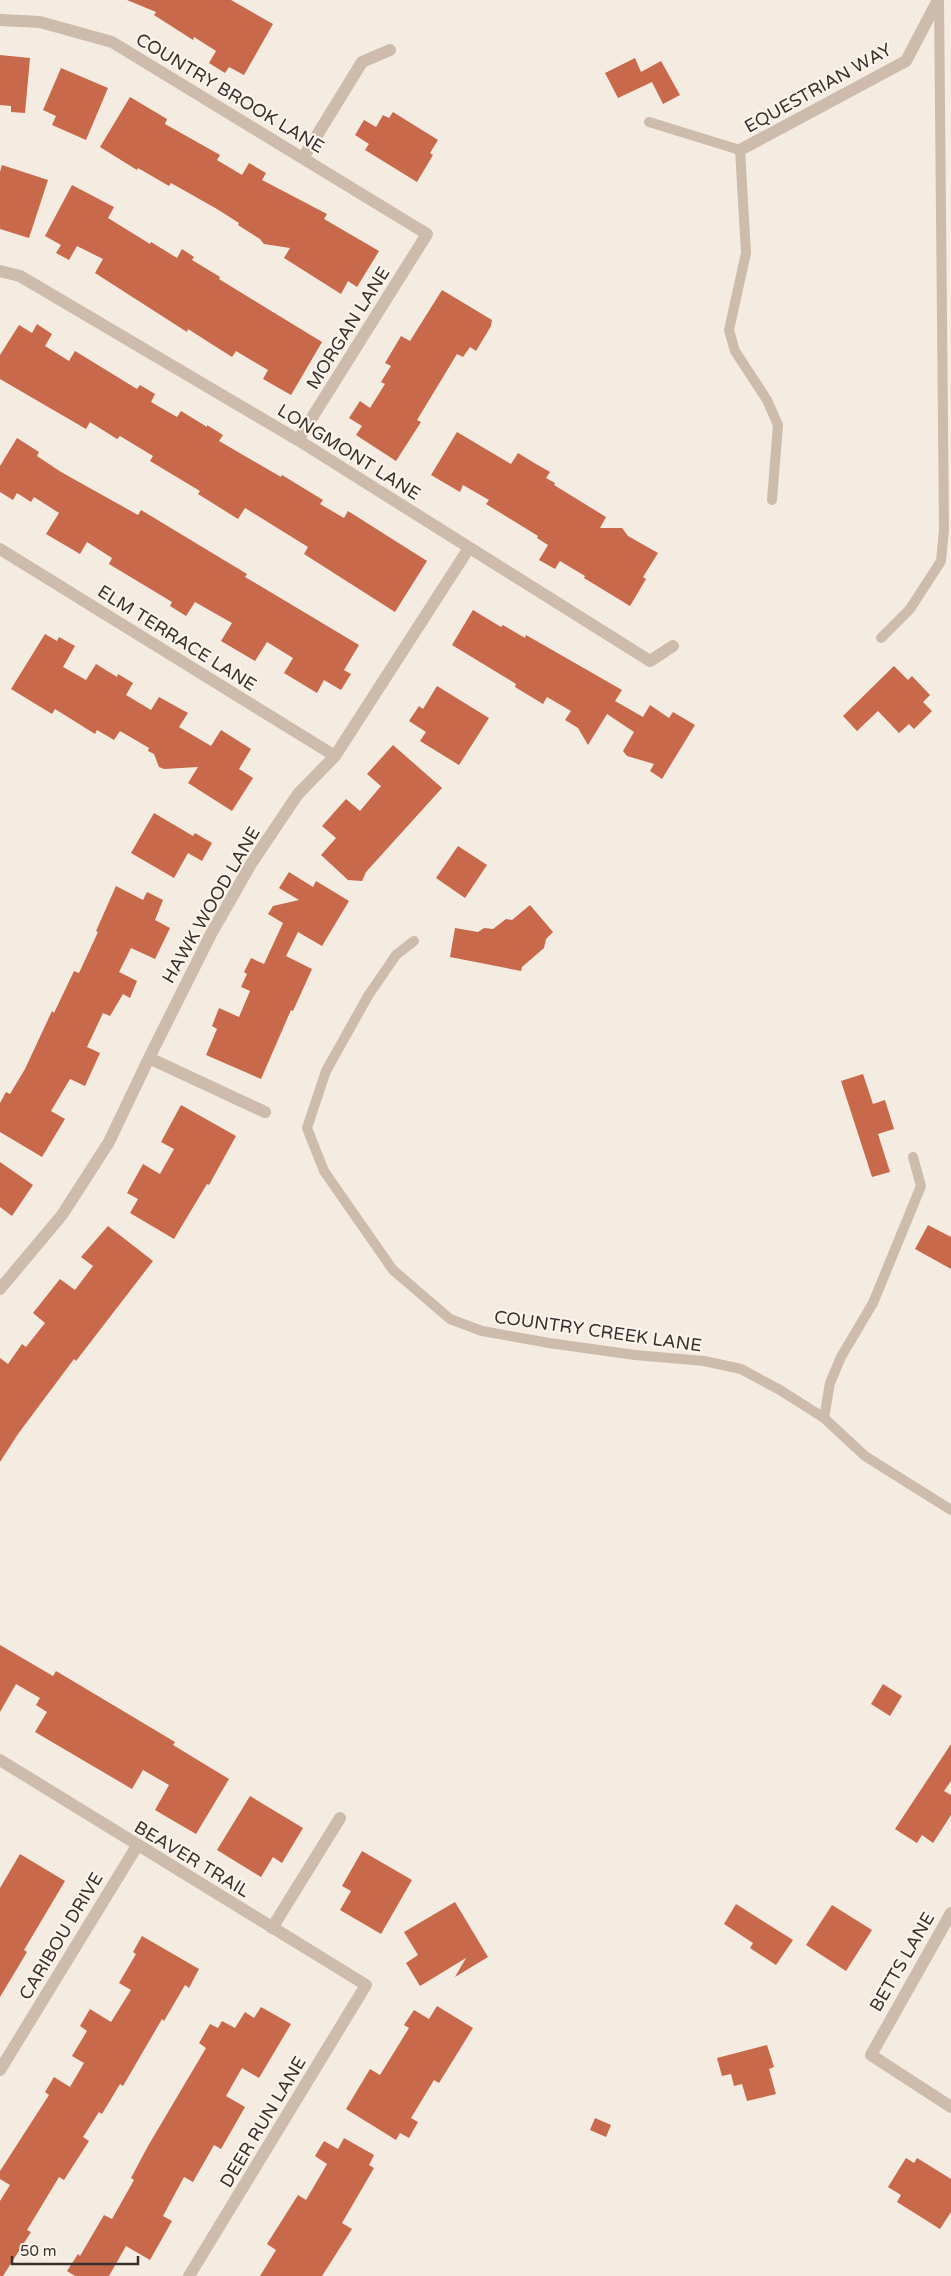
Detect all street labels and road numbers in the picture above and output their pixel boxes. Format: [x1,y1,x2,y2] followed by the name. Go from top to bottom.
[132,28,328,158] street label: COUNTRY BROOK LANE
[740,38,896,138] street label: EQUESTRIAN WAY
[301,263,395,393] street label: MORGAN LANE
[273,399,425,505] street label: LONGMONT LANE
[93,580,261,696] street label: ELM TERRACE LANE
[157,823,265,987] street label: HAWK WOOD LANE
[493,1306,703,1356] street label: COUNTRY CREEK LANE
[130,1816,254,1902] street label: BEAVER TRAIL
[14,1868,108,2004] street label: CARIBOU DRIVE
[865,1908,939,2016] street label: BETTS LANE
[215,2052,311,2192] street label: DEER RUN LANE

